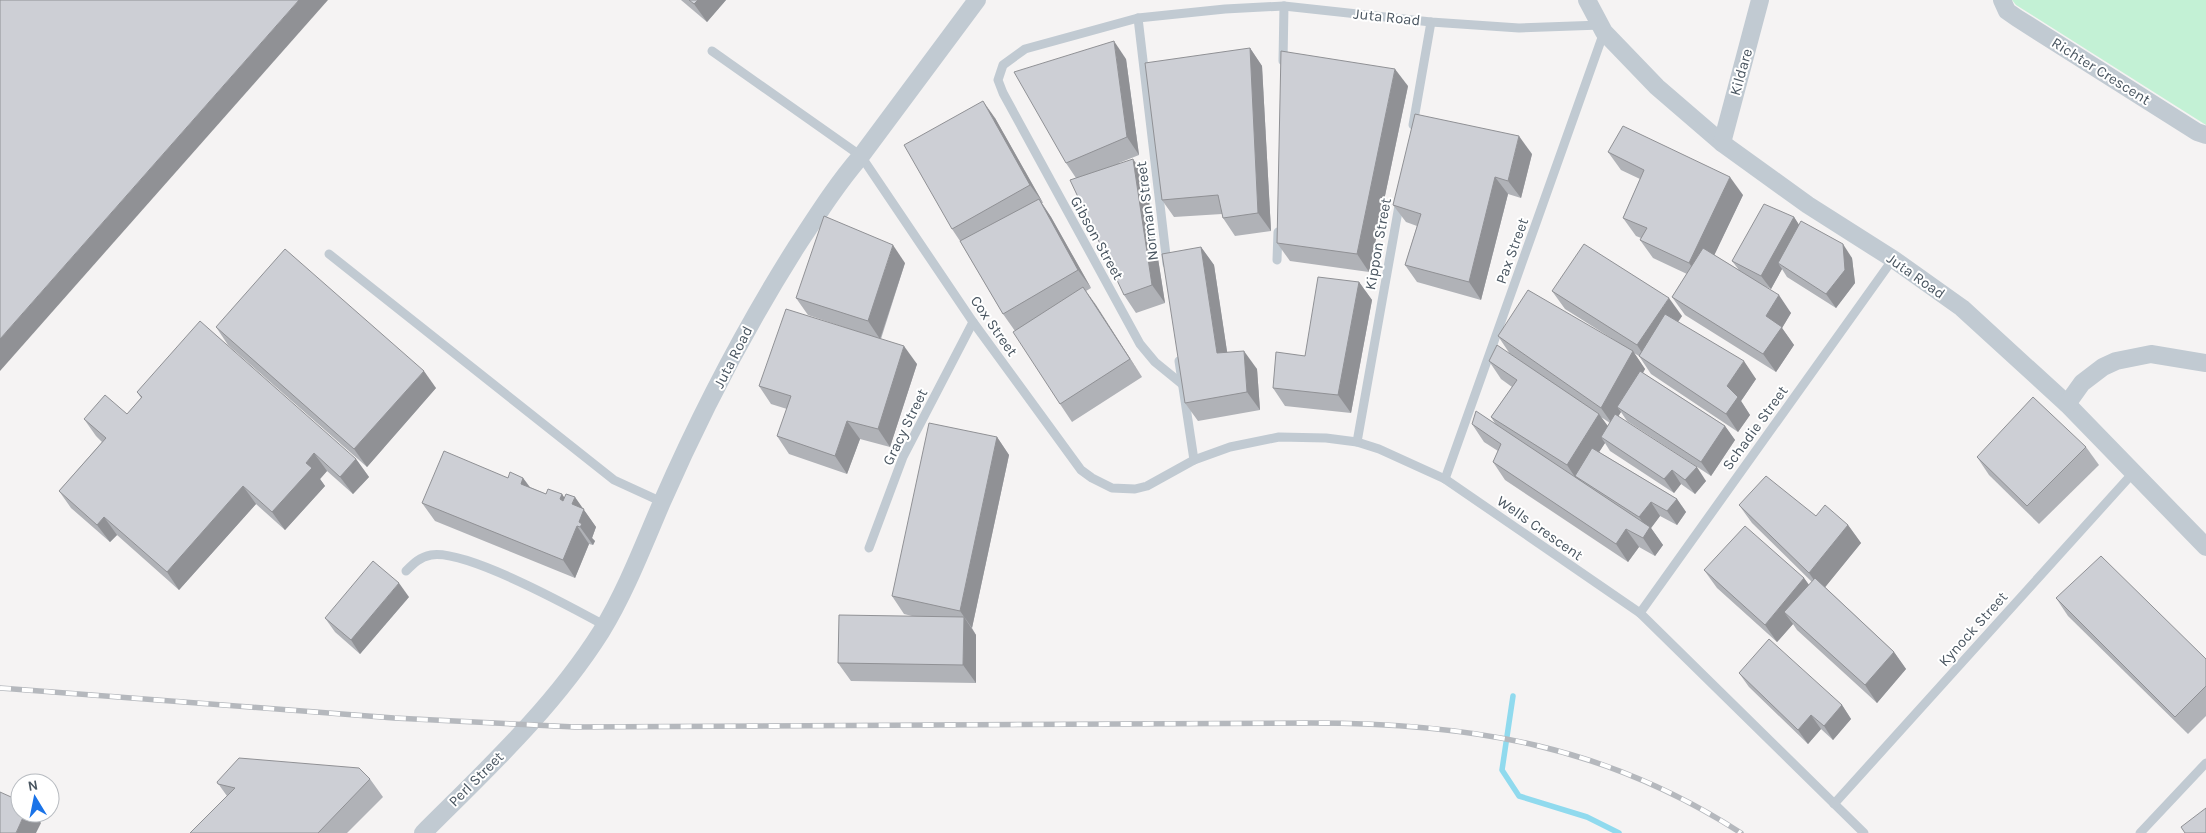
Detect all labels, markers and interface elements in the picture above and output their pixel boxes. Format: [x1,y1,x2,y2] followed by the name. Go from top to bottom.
[1353,5,1421,29] street label: Juta Road
[2048,33,2154,109] street label: Richter Crescent
[1726,46,1756,98] street label: Kildare
[1132,160,1162,262] street label: Norman Street
[1067,193,1128,283] street label: Gibson Street
[1361,196,1395,291] street label: Kippon Street
[1492,215,1532,286] street label: Pax Street
[1883,249,1949,303] street label: Juta Road
[967,292,1022,360] street label: Cox Street
[710,323,756,391] street label: Juta Road
[1718,382,1792,474] street label: Schadie Street
[879,386,931,468] street label: Gracy Street
[1494,492,1587,564] street label: Wells Crescent
[1935,588,2011,670] street label: Kynock Street
[445,748,507,810] street label: Perl Street
[10,773,60,823] north arrow
[26,776,39,795] text: N

